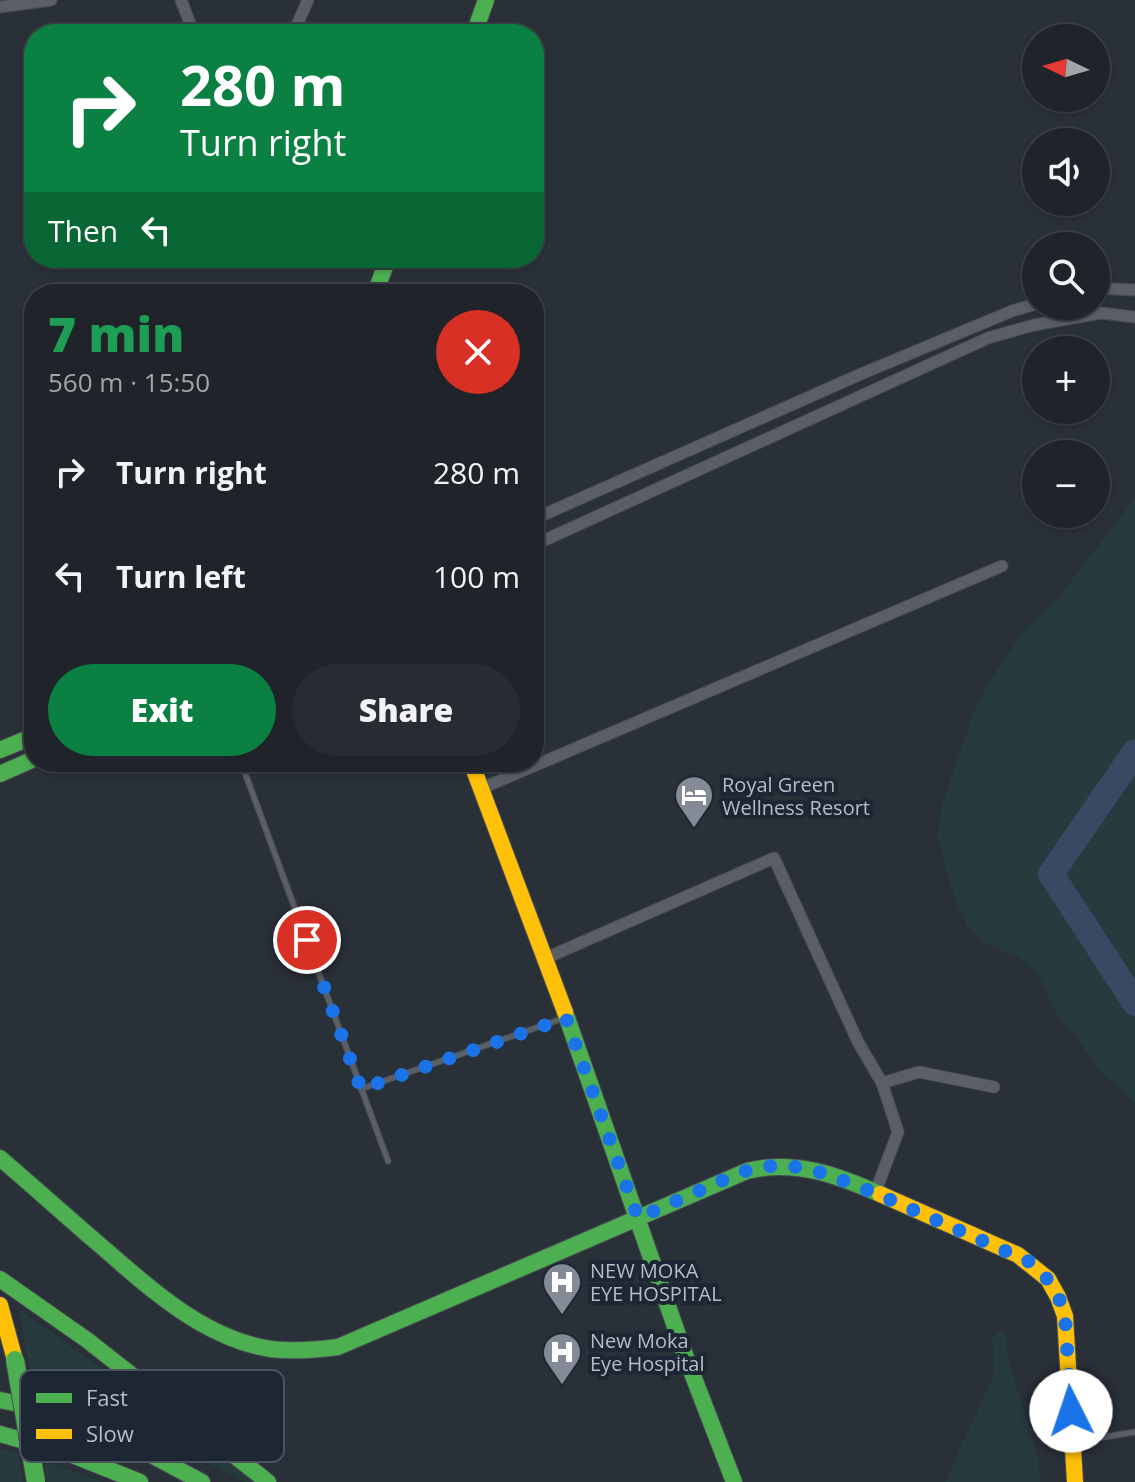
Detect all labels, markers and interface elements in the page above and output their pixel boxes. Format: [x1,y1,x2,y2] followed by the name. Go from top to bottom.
[1022,24,1110,112] north arrow
[1022,24,1110,528] map controls
[180,46,346,122] text: 280 m
[48,56,152,160] icon: right
[180,118,346,167] text: Turn right
[1022,128,1110,216] button: sound
[134,208,178,252] icon: left
[48,210,118,251] text: Then
[1022,232,1110,320] button: search
[48,301,184,366] text: 7 min
[436,310,520,394] button: close
[1022,336,1110,424] button: +
[48,364,210,400] text: 560 m · 15:50
[1022,440,1110,528] button: −
[48,450,92,494] icon: right
[116,452,267,493] text: Turn right
[433,452,520,493] text: 280 m
[48,554,92,598] icon: left
[116,556,246,597] text: Turn left
[433,556,520,597] text: 100 m
[48,664,276,756] button: Exit
[292,664,520,756] button: Share
[722,771,870,821] place label: Royal Green Wellness Resort
[673,774,715,829] hotel icon: Royal Green Wellness Resort
[273,906,341,974] pin
[285,918,329,962] icon: arrive
[590,1257,722,1307] place label: NEW MOKA EYE HOSPITAL
[541,1261,583,1316] hospital icon: NEW MOKA EYE HOSPITAL
[590,1327,704,1377] place label: New Moka Eye Hospital
[541,1331,583,1386] hospital icon: New Moka Eye Hospital
[1029,1369,1113,1453] position arrow
[20,1370,284,1462] legend
[86,1382,128,1412] text: Fast
[86,1418,134,1448] text: Slow

